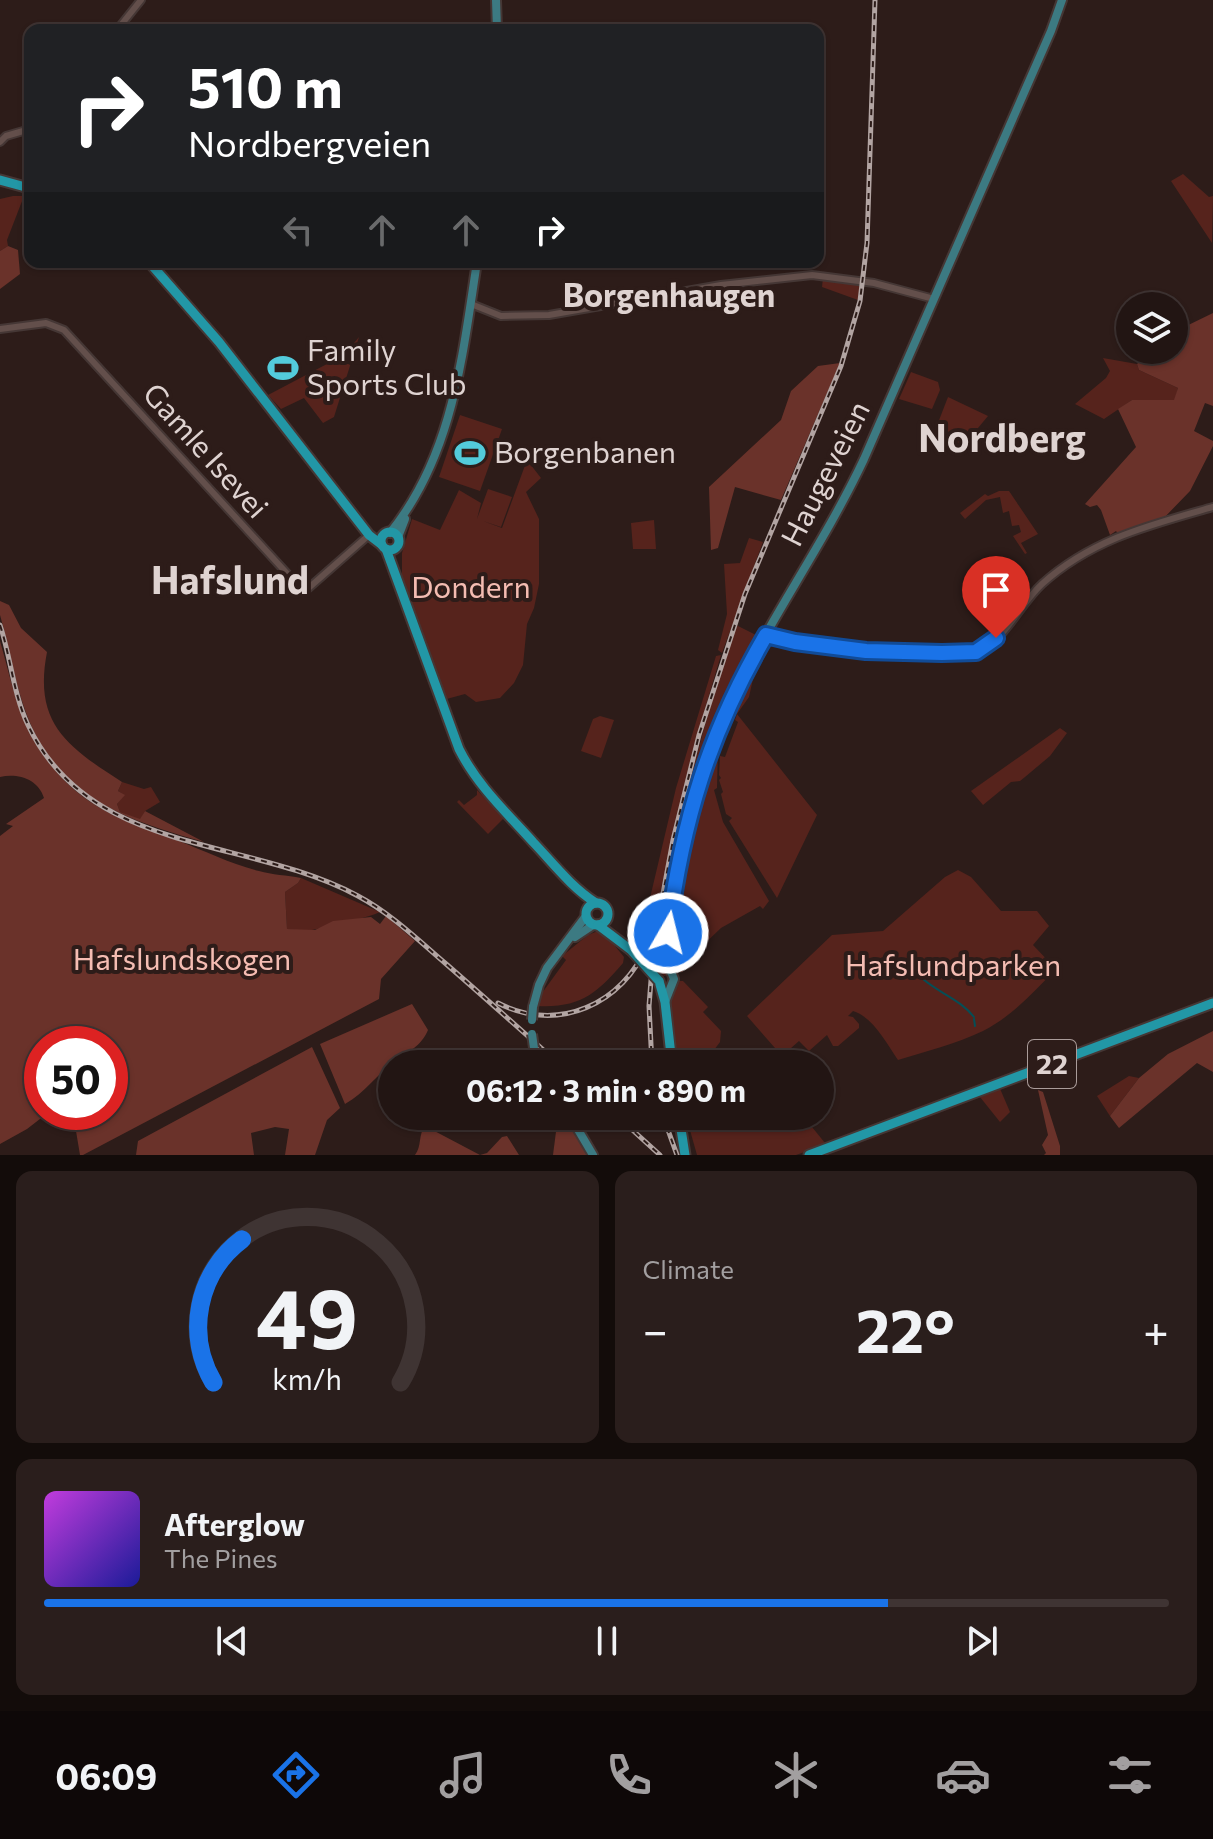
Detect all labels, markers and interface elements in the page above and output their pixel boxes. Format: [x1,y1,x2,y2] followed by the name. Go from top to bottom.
[188,51,343,120] text: 510 m
[56,56,160,160] icon: right
[188,120,431,164] text: Nordbergveien
[276,208,320,252] icon: left
[360,208,404,252] icon: ahead
[444,208,488,252] icon: ahead
[528,208,572,252] icon: right
[563,274,775,314] district label: Borgenhaugen
[1116,292,1188,364] map controls
[1116,292,1188,364] button: layers
[307,330,467,401] place label: Family Sports Club
[266,351,300,385] sports icon: Family Sports Club
[137,374,277,524] street label: Gamle Isevei
[771,394,876,552] street label: Haugeveien
[918,413,1086,460] district label: Nordberg
[494,432,676,469] place label: Borgenbanen
[453,436,487,470] sports icon: Borgenbanen
[151,555,309,602] district label: Hafslund
[962,556,1030,638] pin
[411,567,531,604] park label: Dondern
[974,568,1018,612] icon: arrive
[626,891,710,975] position arrow
[73,939,291,976] park label: Hafslundskogen
[845,945,1061,982] park label: Hafslundparken
[24,1026,128,1130] speed limit sign: 50
[1028,1040,1076,1088] road number: 22
[466,1071,746,1108] text: 06:12 · 3 min · 890 m
[643,1253,734,1284] text: Climate
[256,1264,358,1366] text: 49
[856,1292,955,1365] text: 22°
[643,1302,668,1356] text: −
[1143,1302,1169,1356] text: +
[272,1361,342,1396] text: km/h
[164,1505,305,1542] text: Afterglow
[164,1542,278,1573] text: The Pines
[210,1619,254,1663] icon: previous
[585,1619,629,1663] icon: pause
[960,1619,1004,1663] icon: next
[268,1747,324,1803] icon: directions
[435,1747,491,1803] icon: music
[601,1747,657,1803] icon: phone
[768,1747,824,1803] icon: climate
[935,1747,991,1803] icon: car
[1102,1747,1158,1803] icon: filters
[55,1753,157,1797] text: 06:09

